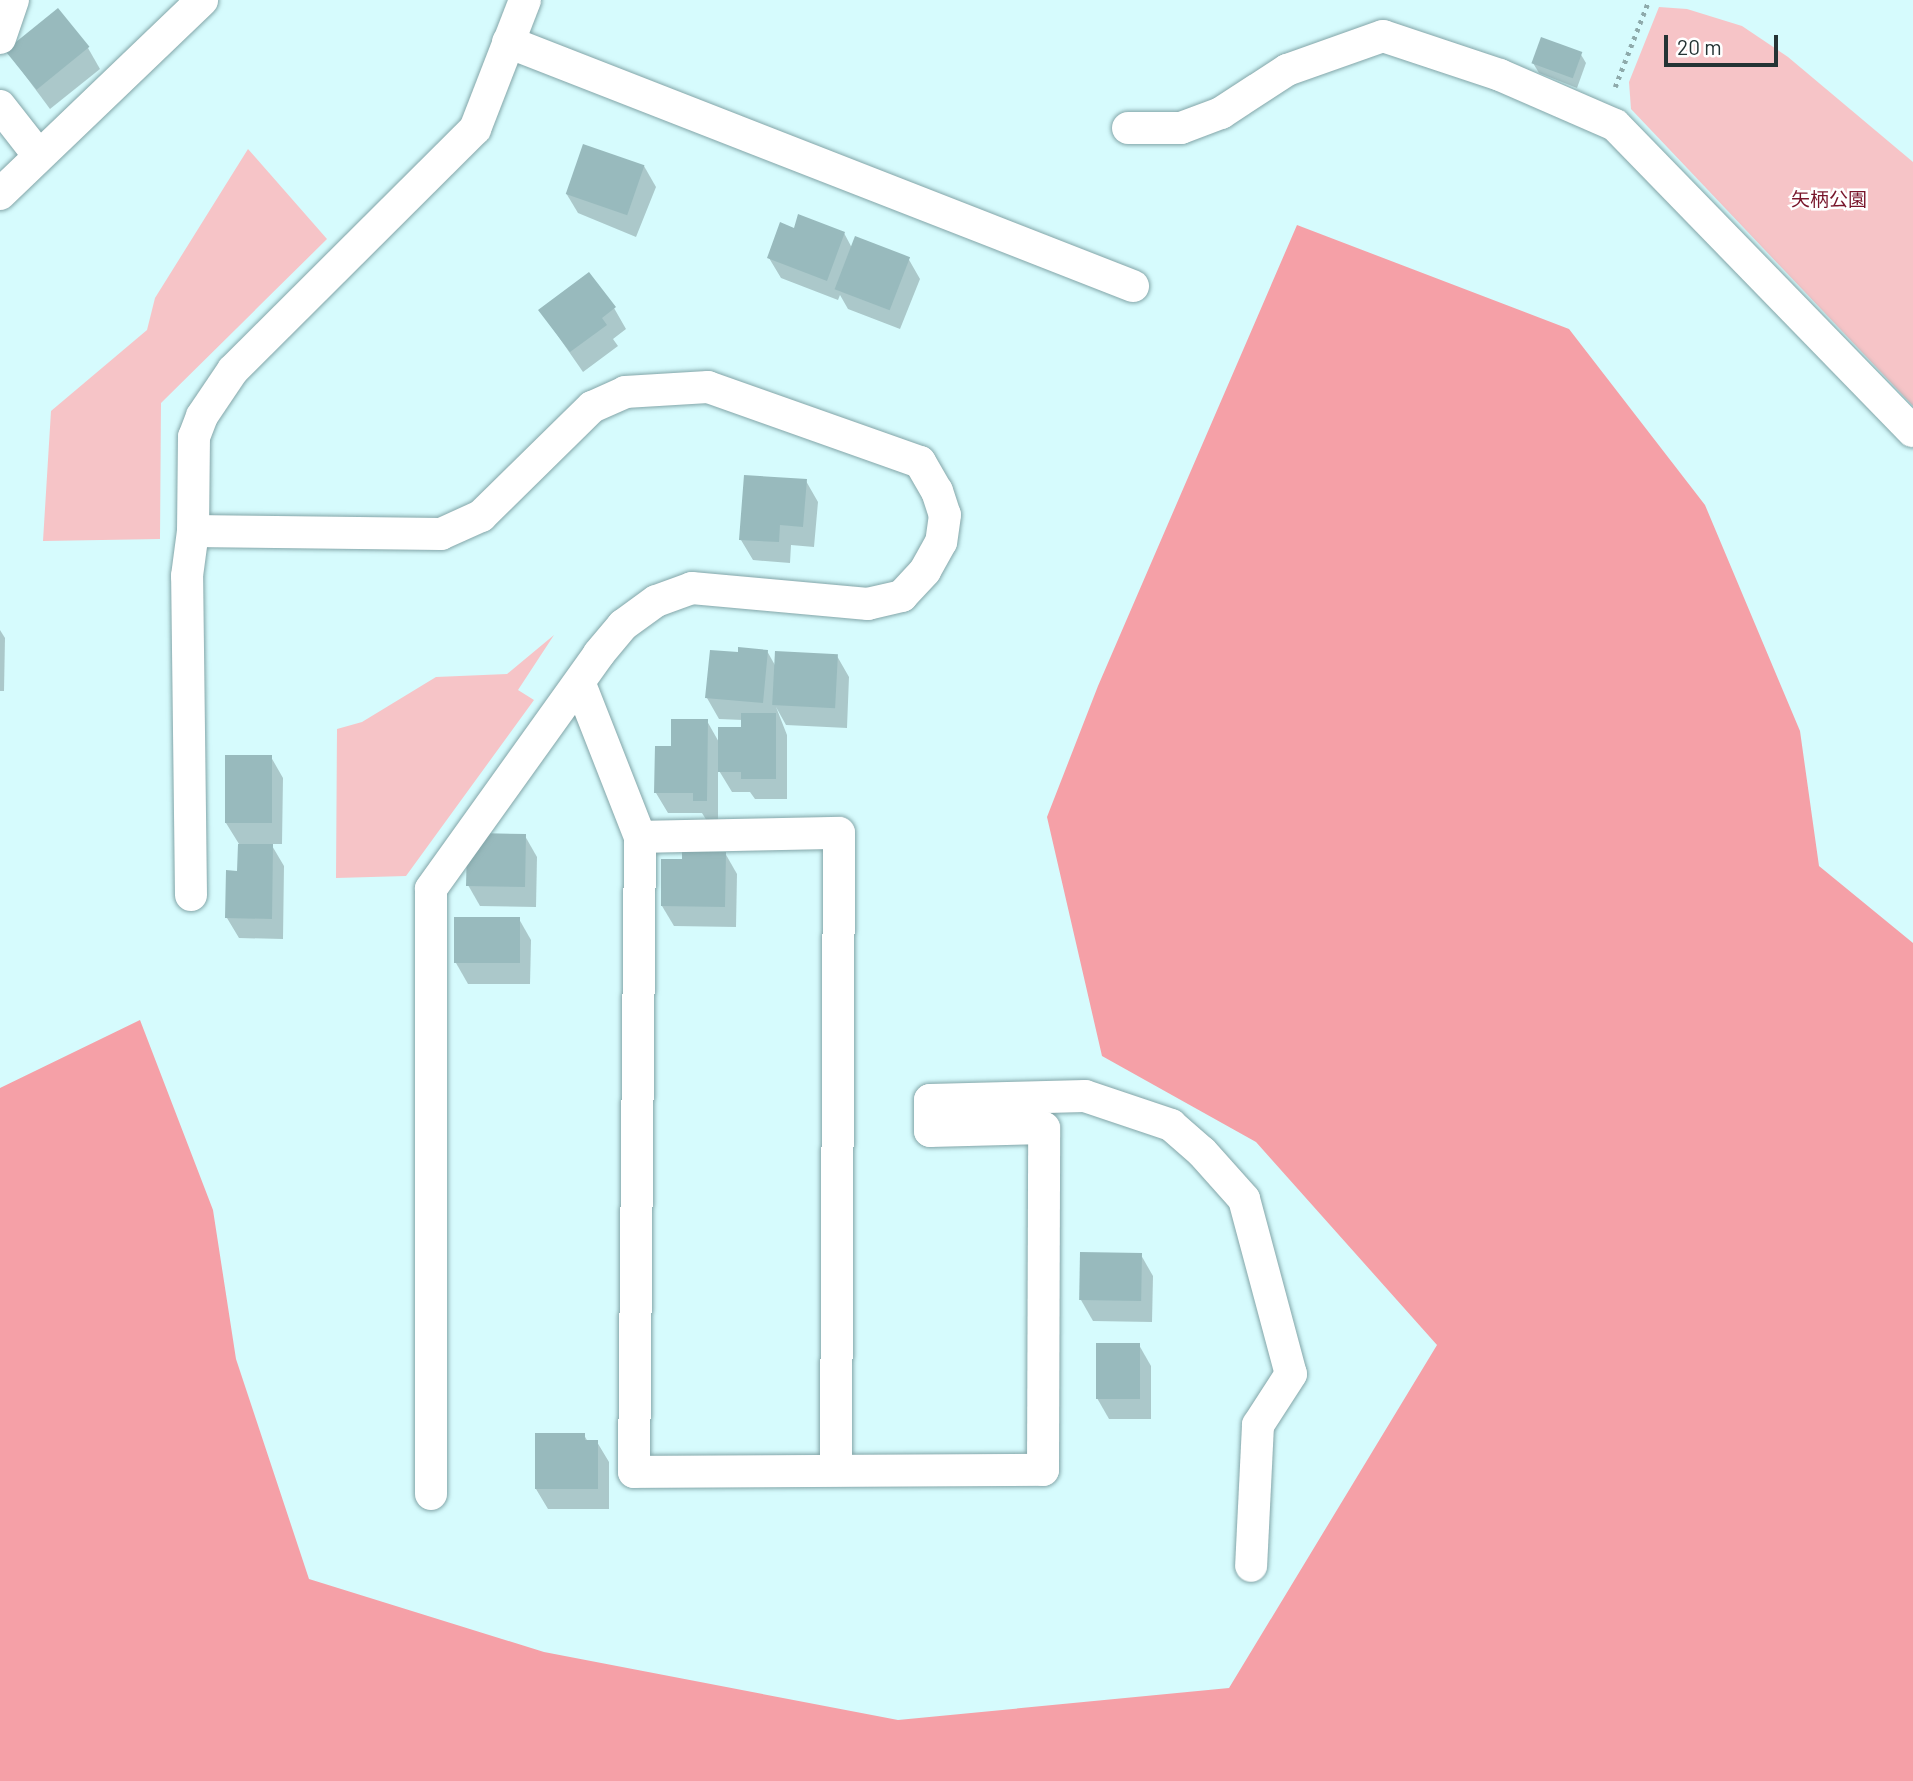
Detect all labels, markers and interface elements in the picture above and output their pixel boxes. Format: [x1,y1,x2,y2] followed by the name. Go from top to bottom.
[1668,21,1782,65] scale bar
[1677,34,1722,59] text: 20 m
[1791,188,1867,210] park label: 矢柄公園

